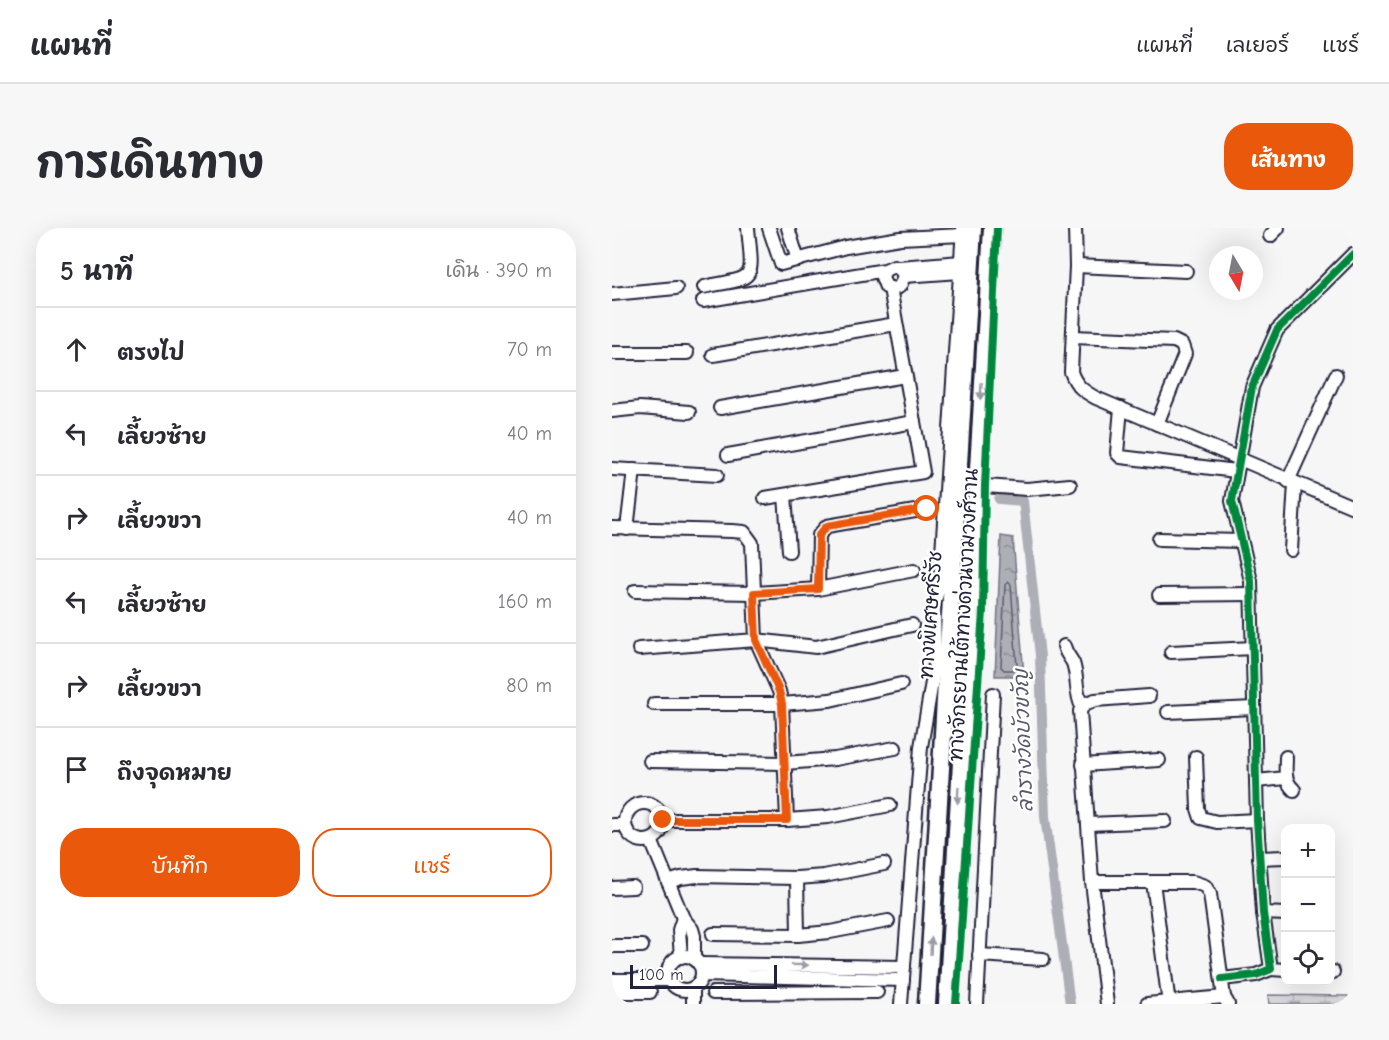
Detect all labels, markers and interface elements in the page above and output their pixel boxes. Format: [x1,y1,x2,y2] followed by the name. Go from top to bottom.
[30,30,112,62] text: แผนที่
[1136,33,1193,57] text: แผนที่
[1226,33,1289,57] text: เลเยอร์
[1322,33,1359,57] text: แชร์
[1224,123,1353,190] button: เส้นทาง
[36,139,264,188] text: การเดินทาง
[1209,246,1263,300] north arrow
[60,257,133,287] text: 5 นาที
[446,259,552,282] text: เดิน · 390 m
[60,333,93,366] icon: ahead
[507,338,552,361] text: 70 m
[117,340,185,366] text: ตรงไป
[977,382,986,401] one-way arrow
[60,417,93,450] icon: left
[507,422,552,445] text: 40 m
[117,424,207,450] text: เลี้ยวซ้าย
[942,468,983,762] street label: ทางจักรยานใต้ทางด่วนงามวงศ์วาน
[913,495,939,521] route start
[60,501,93,534] icon: right
[507,506,552,529] text: 40 m
[117,508,201,534] text: เลี้ยวขวา
[914,550,946,680] street label: ทางพิเศษศรีรัช
[60,585,93,618] icon: left
[498,590,552,613] text: 160 m
[117,592,207,618] text: เลี้ยวซ้าย
[1007,667,1038,813] water label: ลำรางวัดบัวขวัญ
[60,669,93,702] icon: right
[506,674,552,697] text: 80 m
[117,676,201,702] text: เลี้ยวขวา
[60,753,93,786] icon: arrive
[117,760,232,786] text: ถึงจุดหมาย
[953,786,962,805] one-way arrow
[649,806,675,832] route end
[1281,824,1335,986] map controls
[1281,824,1335,878] button: +
[60,828,300,897] button: บันทึก
[312,828,552,897] button: แชร์
[1281,878,1335,932] button: −
[1281,932,1335,986] button: locate
[926,936,935,955] one-way arrow
[790,960,809,970] one-way arrow
[630,962,777,990] scale bar
[639,966,683,984] text: 100 m

